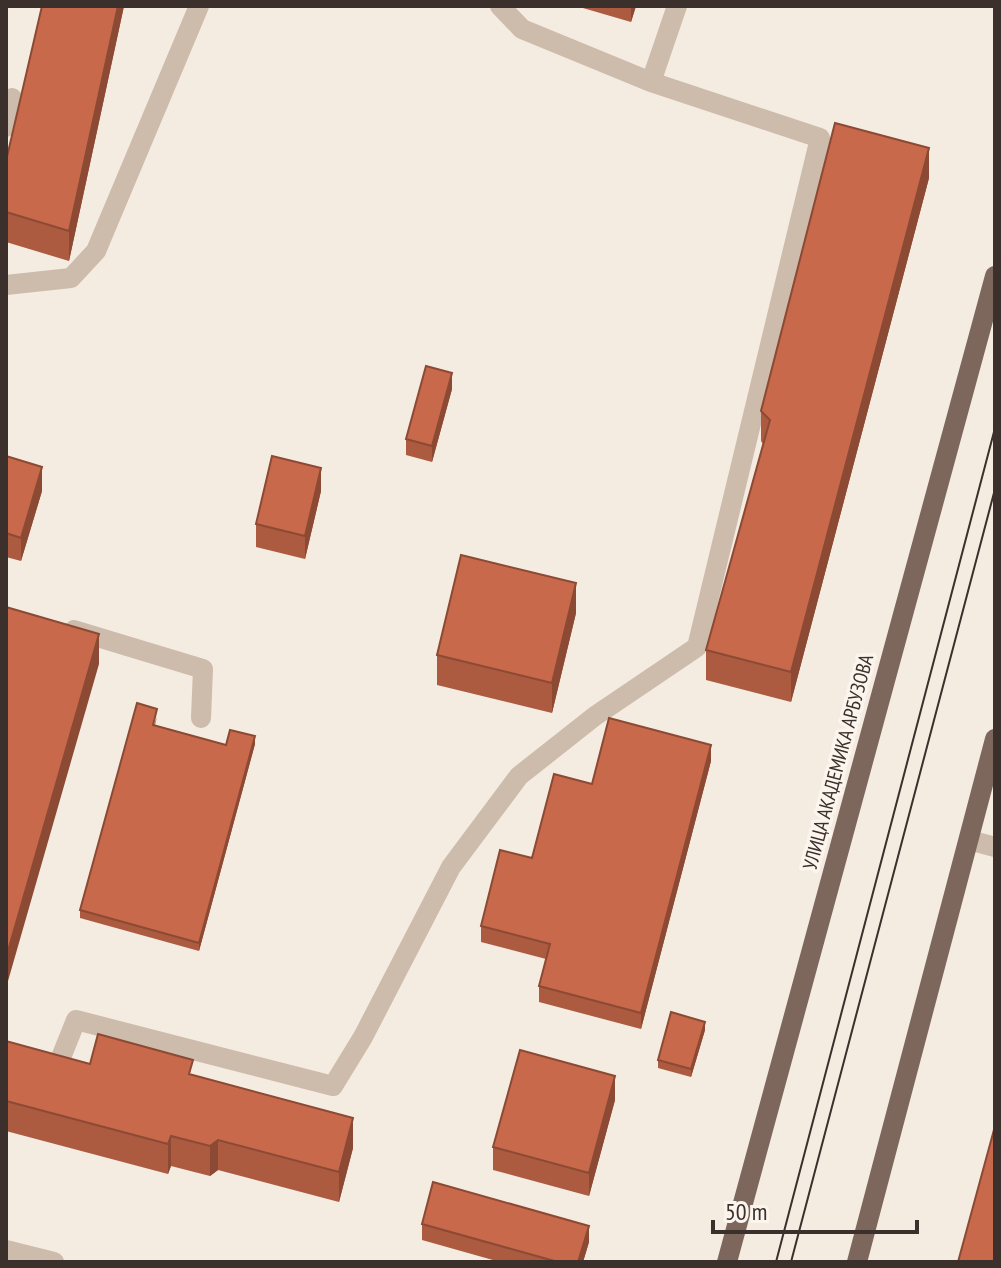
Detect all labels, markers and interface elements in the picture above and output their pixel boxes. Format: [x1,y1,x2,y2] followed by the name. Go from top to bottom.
[797,651,879,873] street label: УЛИЦА АКАДЕМИКА АРБУЗОВА
[713,1184,917,1234] scale bar
[725,1196,767,1227] text: 50 m

